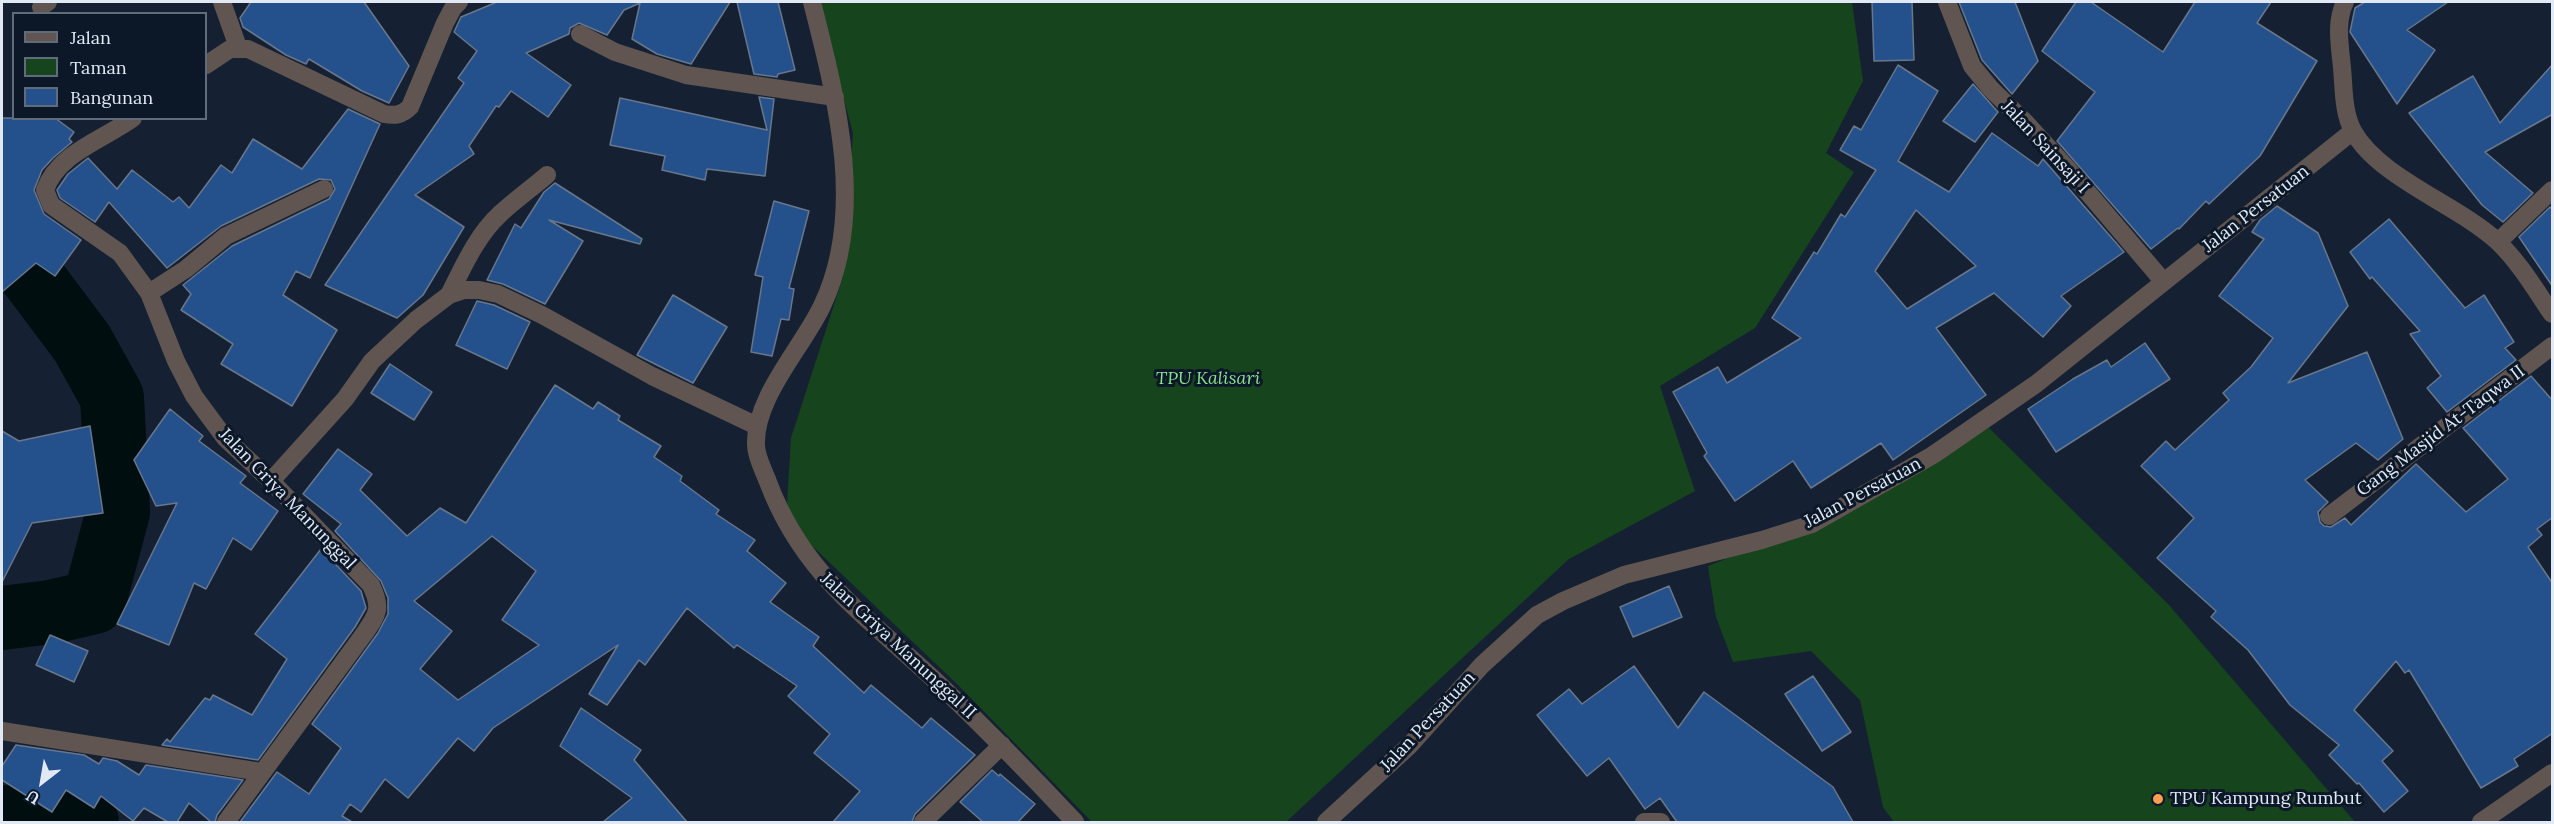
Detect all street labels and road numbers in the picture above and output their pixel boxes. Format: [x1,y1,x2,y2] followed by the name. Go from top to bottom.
[1996,96,2094,198] street label: Jalan Sainsaji I
[2198,161,2314,257] street label: Jalan Persatuan
[2353,361,2529,501] street label: Gang Masjid At-Taqwa II
[214,424,360,574] street label: Jalan Griya Manunggal
[1801,453,1925,533] street label: Jalan Persatuan
[816,568,980,724] street label: Jalan Griya Manunggal II
[1376,667,1480,777] street label: Jalan Persatuan

